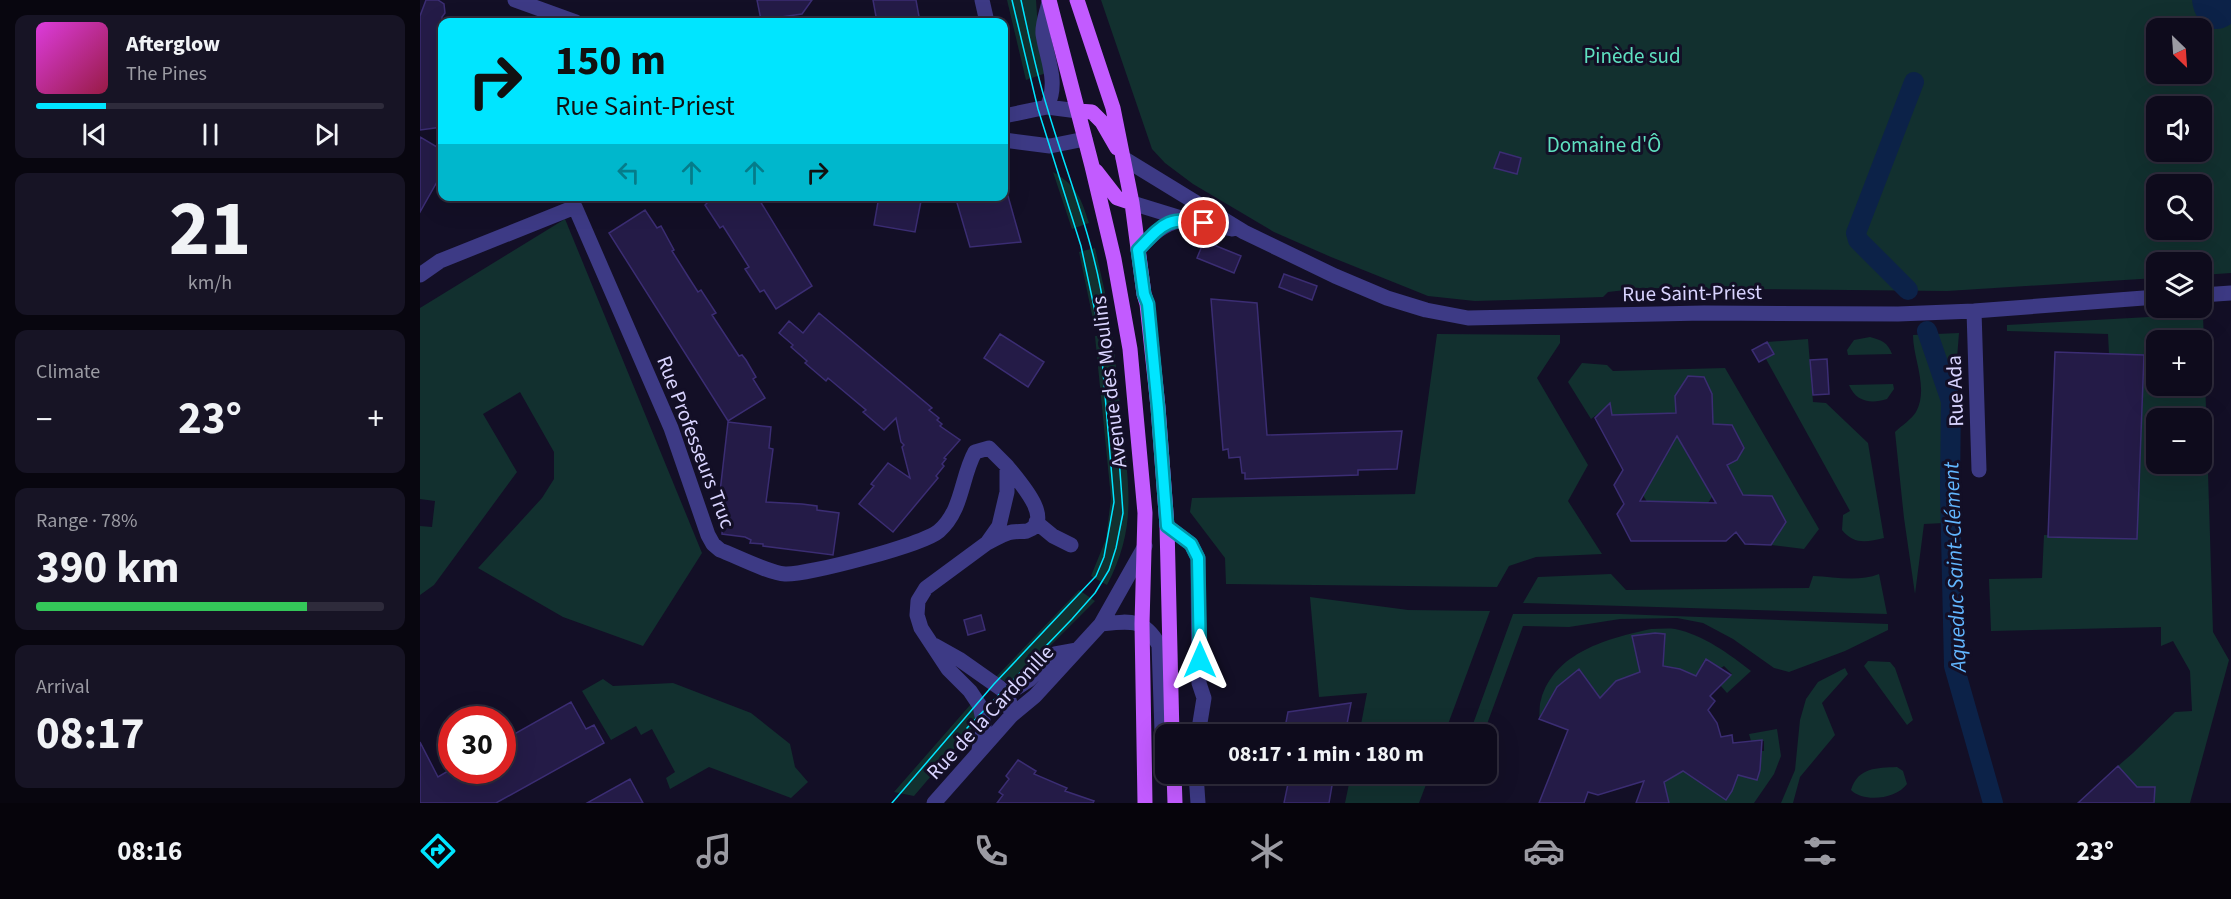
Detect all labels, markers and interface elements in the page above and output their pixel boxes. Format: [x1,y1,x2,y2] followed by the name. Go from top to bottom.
[2146,18,2212,84] north arrow
[2146,18,2212,474] map controls
[126,28,220,60] text: Afterglow
[555,31,666,91] text: 150 m
[1583,41,1681,71] park label: Pinède sud
[456,42,534,120] icon: right
[126,60,207,88] text: The Pines
[555,87,735,126] text: Rue Saint-Priest
[2146,96,2212,162] button: sound
[78,118,111,151] icon: previous
[194,118,227,151] icon: pause
[310,118,343,151] icon: next
[1547,130,1661,160] park label: Domaine d'Ô
[612,156,645,189] icon: left
[675,156,708,189] icon: ahead
[738,156,771,189] icon: ahead
[801,156,834,189] icon: right
[169,174,251,285] text: 21
[2146,174,2212,240] button: search
[1178,197,1229,248] pin
[1187,206,1220,239] icon: arrive
[2146,252,2212,318] button: layers
[188,269,232,297] text: km/h
[1622,277,1762,309] street label: Rue Saint-Priest
[1084,294,1134,470] street label: Avenue des Moulins
[2146,330,2212,396] button: +
[649,351,743,533] street label: Rue Professeurs Truc
[1939,355,1971,427] street label: Rue Ada
[36,358,100,386] text: Climate
[178,387,242,451] text: 23°
[36,396,52,443] text: −
[368,396,384,443] text: +
[2146,408,2212,474] button: −
[1935,461,1975,674] water label: Aqueduc Saint-Clément
[36,507,137,535] text: Range · 78%
[36,536,180,600] text: 390 km
[1168,628,1232,692] position arrow
[919,638,1061,786] street label: Rue de la Cardonille
[36,673,90,701] text: Arrival
[36,702,145,766] text: 08:17
[438,706,516,784] speed limit sign: 30
[1228,738,1424,770] text: 08:17 · 1 min · 180 m
[417,830,459,872] icon: directions
[693,830,735,872] icon: music
[970,830,1012,872] icon: phone
[1246,830,1288,872] icon: climate
[1523,830,1565,872] icon: car
[1799,830,1841,872] icon: filters
[117,832,182,871] text: 08:16
[2075,832,2114,871] text: 23°

